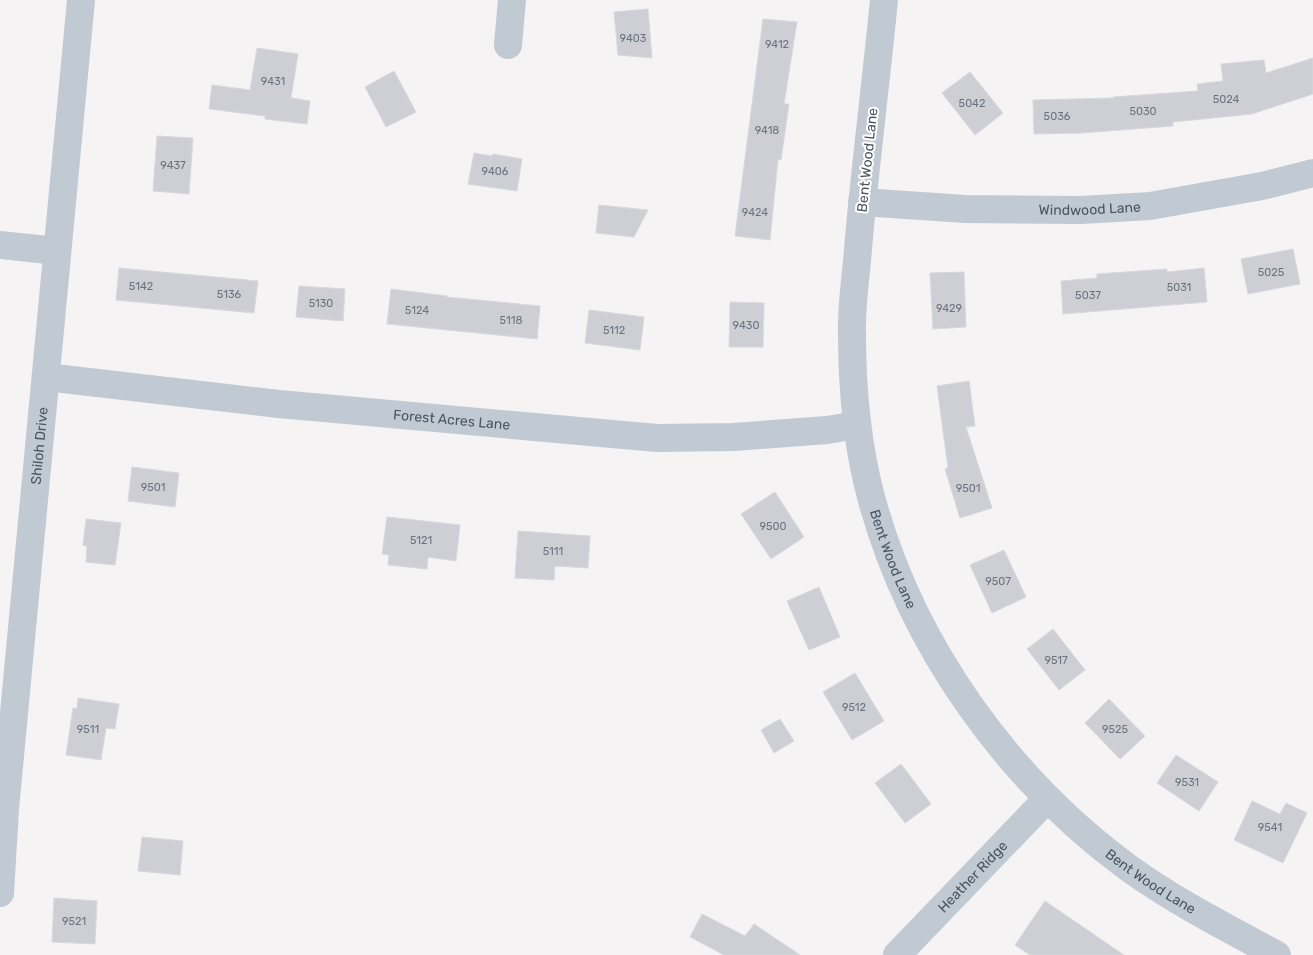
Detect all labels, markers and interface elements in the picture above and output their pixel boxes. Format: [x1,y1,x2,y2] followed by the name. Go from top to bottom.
[620,32,647,45] house number: 9403
[765,38,789,51] house number: 9412
[261,75,285,88] house number: 9431
[1213,93,1240,106] house number: 5024
[959,97,985,110] house number: 5042
[1129,105,1157,118] house number: 5030
[854,107,881,213] street label: Bent Wood Lane
[1044,110,1071,123] house number: 5036
[755,124,779,137] house number: 9418
[160,159,186,172] house number: 9437
[482,165,509,178] house number: 9406
[1039,199,1141,219] street label: Windwood Lane
[742,206,768,219] house number: 9424
[1258,266,1285,279] house number: 5025
[129,280,153,293] house number: 5142
[1167,281,1191,294] house number: 5031
[217,288,242,301] house number: 5136
[1075,289,1101,302] house number: 5037
[309,297,333,310] house number: 5130
[936,302,962,315] house number: 9429
[405,304,429,317] house number: 5124
[500,314,522,327] house number: 5118
[733,319,759,332] house number: 9430
[603,324,625,337] house number: 5112
[28,406,52,485] street label: Shiloh Drive
[392,406,511,434] street label: Forest Acres Lane
[141,481,165,494] house number: 9501
[956,482,980,495] house number: 9501
[866,508,920,612] street label: Bent Wood Lane
[759,520,787,533] house number: 9500
[410,534,432,547] house number: 5121
[543,545,563,558] house number: 5111
[985,575,1011,588] house number: 9507
[1044,654,1068,667] house number: 9517
[842,701,866,714] house number: 9512
[77,723,99,736] house number: 9511
[1102,723,1128,736] house number: 9525
[1175,776,1199,789] house number: 9531
[1258,821,1282,834] house number: 9541
[935,837,1011,916] street label: Heather Ridge
[1102,845,1199,918] street label: Bent Wood Lane
[62,915,86,928] house number: 9521

